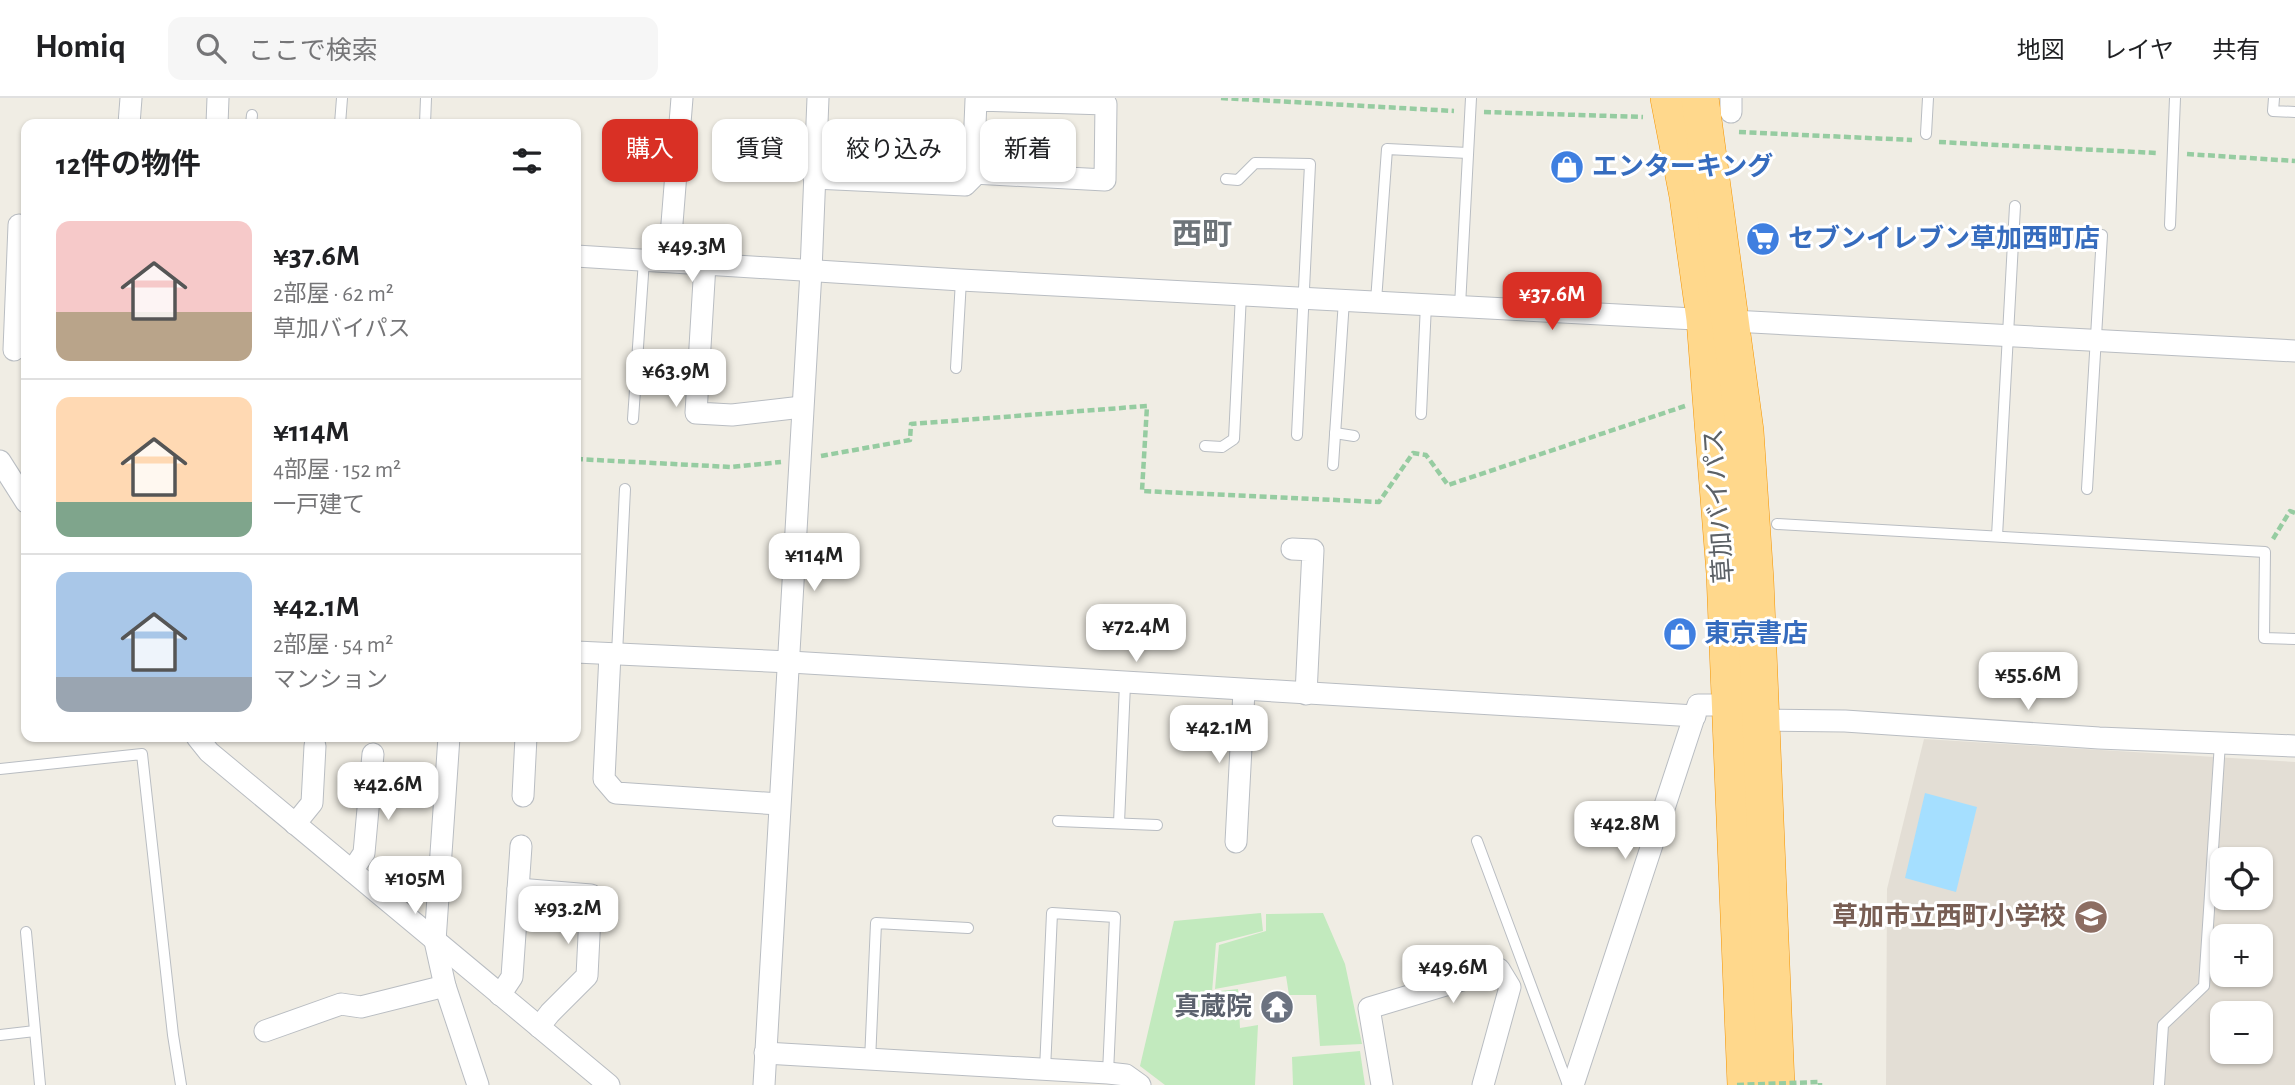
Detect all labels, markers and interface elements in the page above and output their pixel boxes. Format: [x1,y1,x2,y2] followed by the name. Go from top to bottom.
[168,17,658,80] search box
[192,29,230,67] icon: search
[35,31,126,64] text: Homiq
[248,38,378,64] text: ここで検索
[2017,39,2065,63] text: 地図
[2103,39,2174,63] text: レイヤ
[2212,39,2260,63] text: 共有
[602,119,698,182] chip: 購入
[712,119,808,182] chip: 賃貸
[822,119,966,182] chip: 絞り込み
[980,119,1076,182] chip: 新着
[508,142,546,180] icon: filters
[1548,148,1586,186] shop icon: エンターキング
[56,150,201,180] text: 12件の物件
[1592,152,1773,180] place label: エンターキング
[1172,219,1232,250] district label: 西町
[1744,220,1782,258] supermarket icon: セブンイレブン草加西町店
[1788,224,2100,252] place label: セブンイレブン草加西町店
[635,225,749,284] pin: ¥49.3M
[658,235,726,258] text: ¥49.3M
[273,241,360,271] text: ¥37.6M
[112,249,196,333] icon: home
[1495,272,1609,332] pin: ¥37.6M
[273,283,394,306] text: 2部屋 · 62 m²
[1519,283,1585,306] text: ¥37.6M
[273,318,411,341] text: 草加バイパス
[619,350,733,409] pin: ¥63.9M
[642,360,710,383] text: ¥63.9M
[273,417,349,447] text: ¥114M
[112,425,196,509] icon: home
[1700,428,1737,585] street label: 草加バイパス
[273,459,401,482] text: 4部屋 · 152 m²
[273,494,365,517] text: 一戸建て
[765,533,863,593] pin: ¥114M
[785,544,843,567] text: ¥114M
[273,592,360,622] text: ¥42.1M
[112,600,196,684] icon: home
[1079,604,1193,664] pin: ¥72.4M
[1102,615,1170,638] text: ¥72.4M
[1661,615,1699,653] shop icon: 東京書店
[1704,619,1808,647] place label: 東京書店
[273,634,393,657] text: 2部屋 · 54 m²
[1971,652,2085,712] pin: ¥55.6M
[1995,663,2061,686] text: ¥55.6M
[273,669,388,692] text: マンション
[1162,706,1276,765] pin: ¥42.1M
[1186,716,1252,739] text: ¥42.1M
[331,762,445,822] pin: ¥42.6M
[353,773,423,796] text: ¥42.6M
[1568,802,1682,861] pin: ¥42.8M
[1590,812,1660,835] text: ¥42.8M
[2210,847,2273,1064] map controls
[2210,847,2273,910] button: locate
[366,856,464,916] pin: ¥105M
[385,867,445,890] text: ¥105M
[511,886,625,946] pin: ¥93.2M
[534,897,602,920] text: ¥93.2M
[2072,898,2110,936] school or university icon: 草加市立西町小学校
[1832,902,2066,930] place label: 草加市立西町小学校
[2210,924,2273,987] button: +
[1396,946,1510,1005] pin: ¥49.6M
[1418,956,1488,979] text: ¥49.6M
[1258,988,1296,1026] temple icon: 真蔵院
[1174,992,1252,1020] place label: 真蔵院
[2210,1001,2273,1064] button: −

